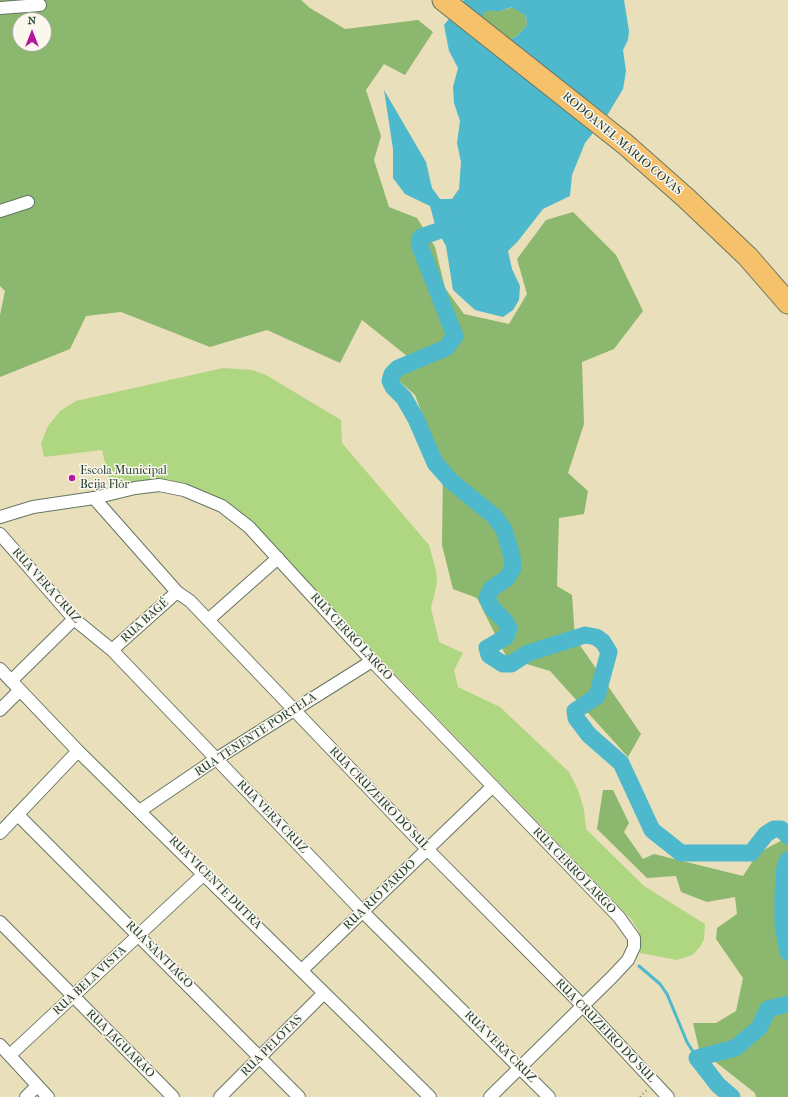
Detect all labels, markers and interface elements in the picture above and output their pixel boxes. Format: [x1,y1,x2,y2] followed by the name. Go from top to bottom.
[12,12,52,52] north arrow
[28,14,36,27] text: N
[559,89,685,199] street label: RODOANEL MÁRIO COVAS
[80,464,167,492] place label: Escola Municipal Beija Flôr
[67,473,77,483] marker: Escola Municipal Beija Flôr
[9,546,83,626] street label: RUA VERA CRUZ
[307,590,395,684] street label: RUA CERRO LARGO
[118,596,172,646] street label: RUA BAGÉ
[192,690,320,780] street label: RUA TENENTE PORTELA
[326,744,432,854] street label: RUA CRUZEIRO DO SUL
[233,777,311,857] street label: RUA VERA CRUZ
[529,825,619,917] street label: RUA CERRO LARGO
[165,833,265,933] street label: RUA VICENTE DUTRA
[341,857,419,933] street label: RUA RIO PARDO
[122,918,196,992] street label: RUA SANTIAGO
[50,943,130,1019] street label: RUA BELA VISTA
[552,976,658,1086] street label: RUA CRUZEIRO DO SUL
[83,1007,157,1081] street label: RUA JAGUARÃO
[461,1008,539,1086] street label: RUA VERA CRUZ
[238,1012,306,1080] street label: RUA PELOTAS

